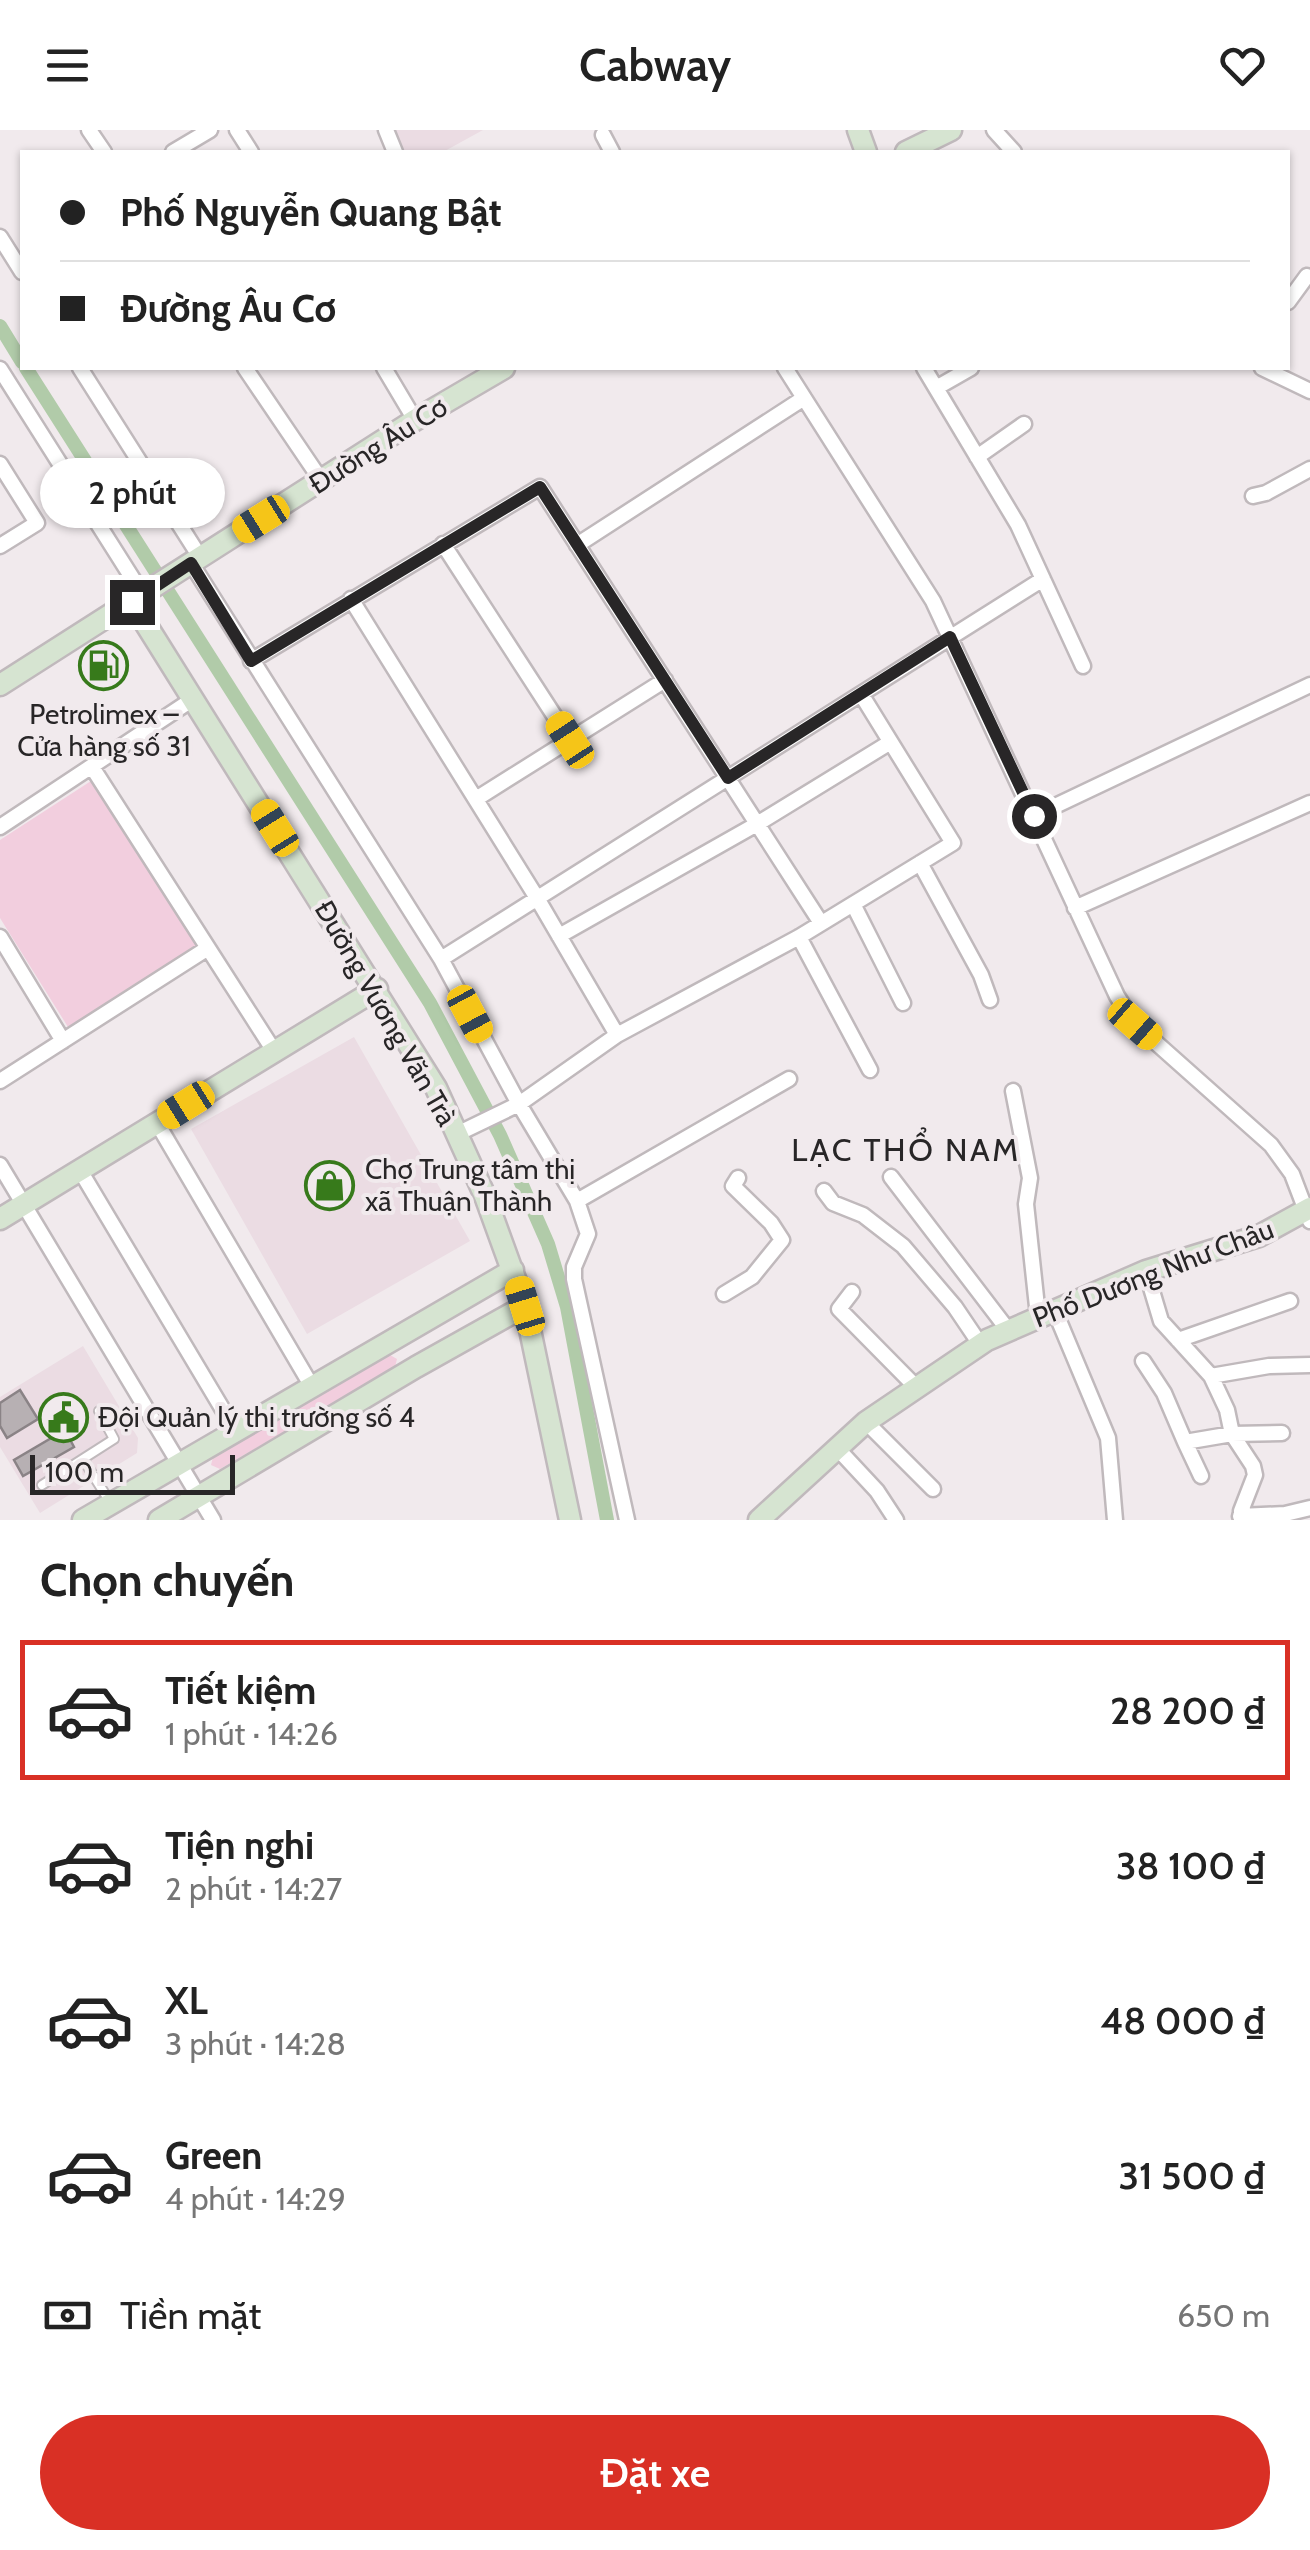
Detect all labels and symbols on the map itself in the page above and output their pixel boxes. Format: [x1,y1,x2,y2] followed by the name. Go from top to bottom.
[303,389,453,501] street label: Đường Âu Cơ
[39,457,224,527] callout: 2 phút
[228,490,294,548] car
[110,580,155,625] route end
[78,640,130,692] fuel station icon: Petrolimex – Cửa hàng số 31
[17,697,191,763] place label: Petrolimex – Cửa hàng số 31
[541,707,599,773] car
[1012,794,1057,839] route start
[246,795,304,861] car
[308,894,465,1132] street label: Đường Vương Văn Trà
[443,980,497,1048] car
[1103,993,1167,1055] car
[153,1076,219,1134] car
[791,1127,1021,1169] district label: LẠC THỔ NAM
[365,1152,575,1218] place label: Chợ Trung tâm thị xã Thuận Thành
[304,1159,356,1211] shop icon: Chợ Trung tâm thị xã Thuận Thành
[1028,1211,1278,1335] street label: Phố Dương Như Châu
[502,1273,548,1339] car
[37,1391,89,1443] public building icon: Đội Quản lý thị trường số 4
[98,1400,415,1434] place label: Đội Quản lý thị trường số 4
[30,1450,235,1494] scale bar

